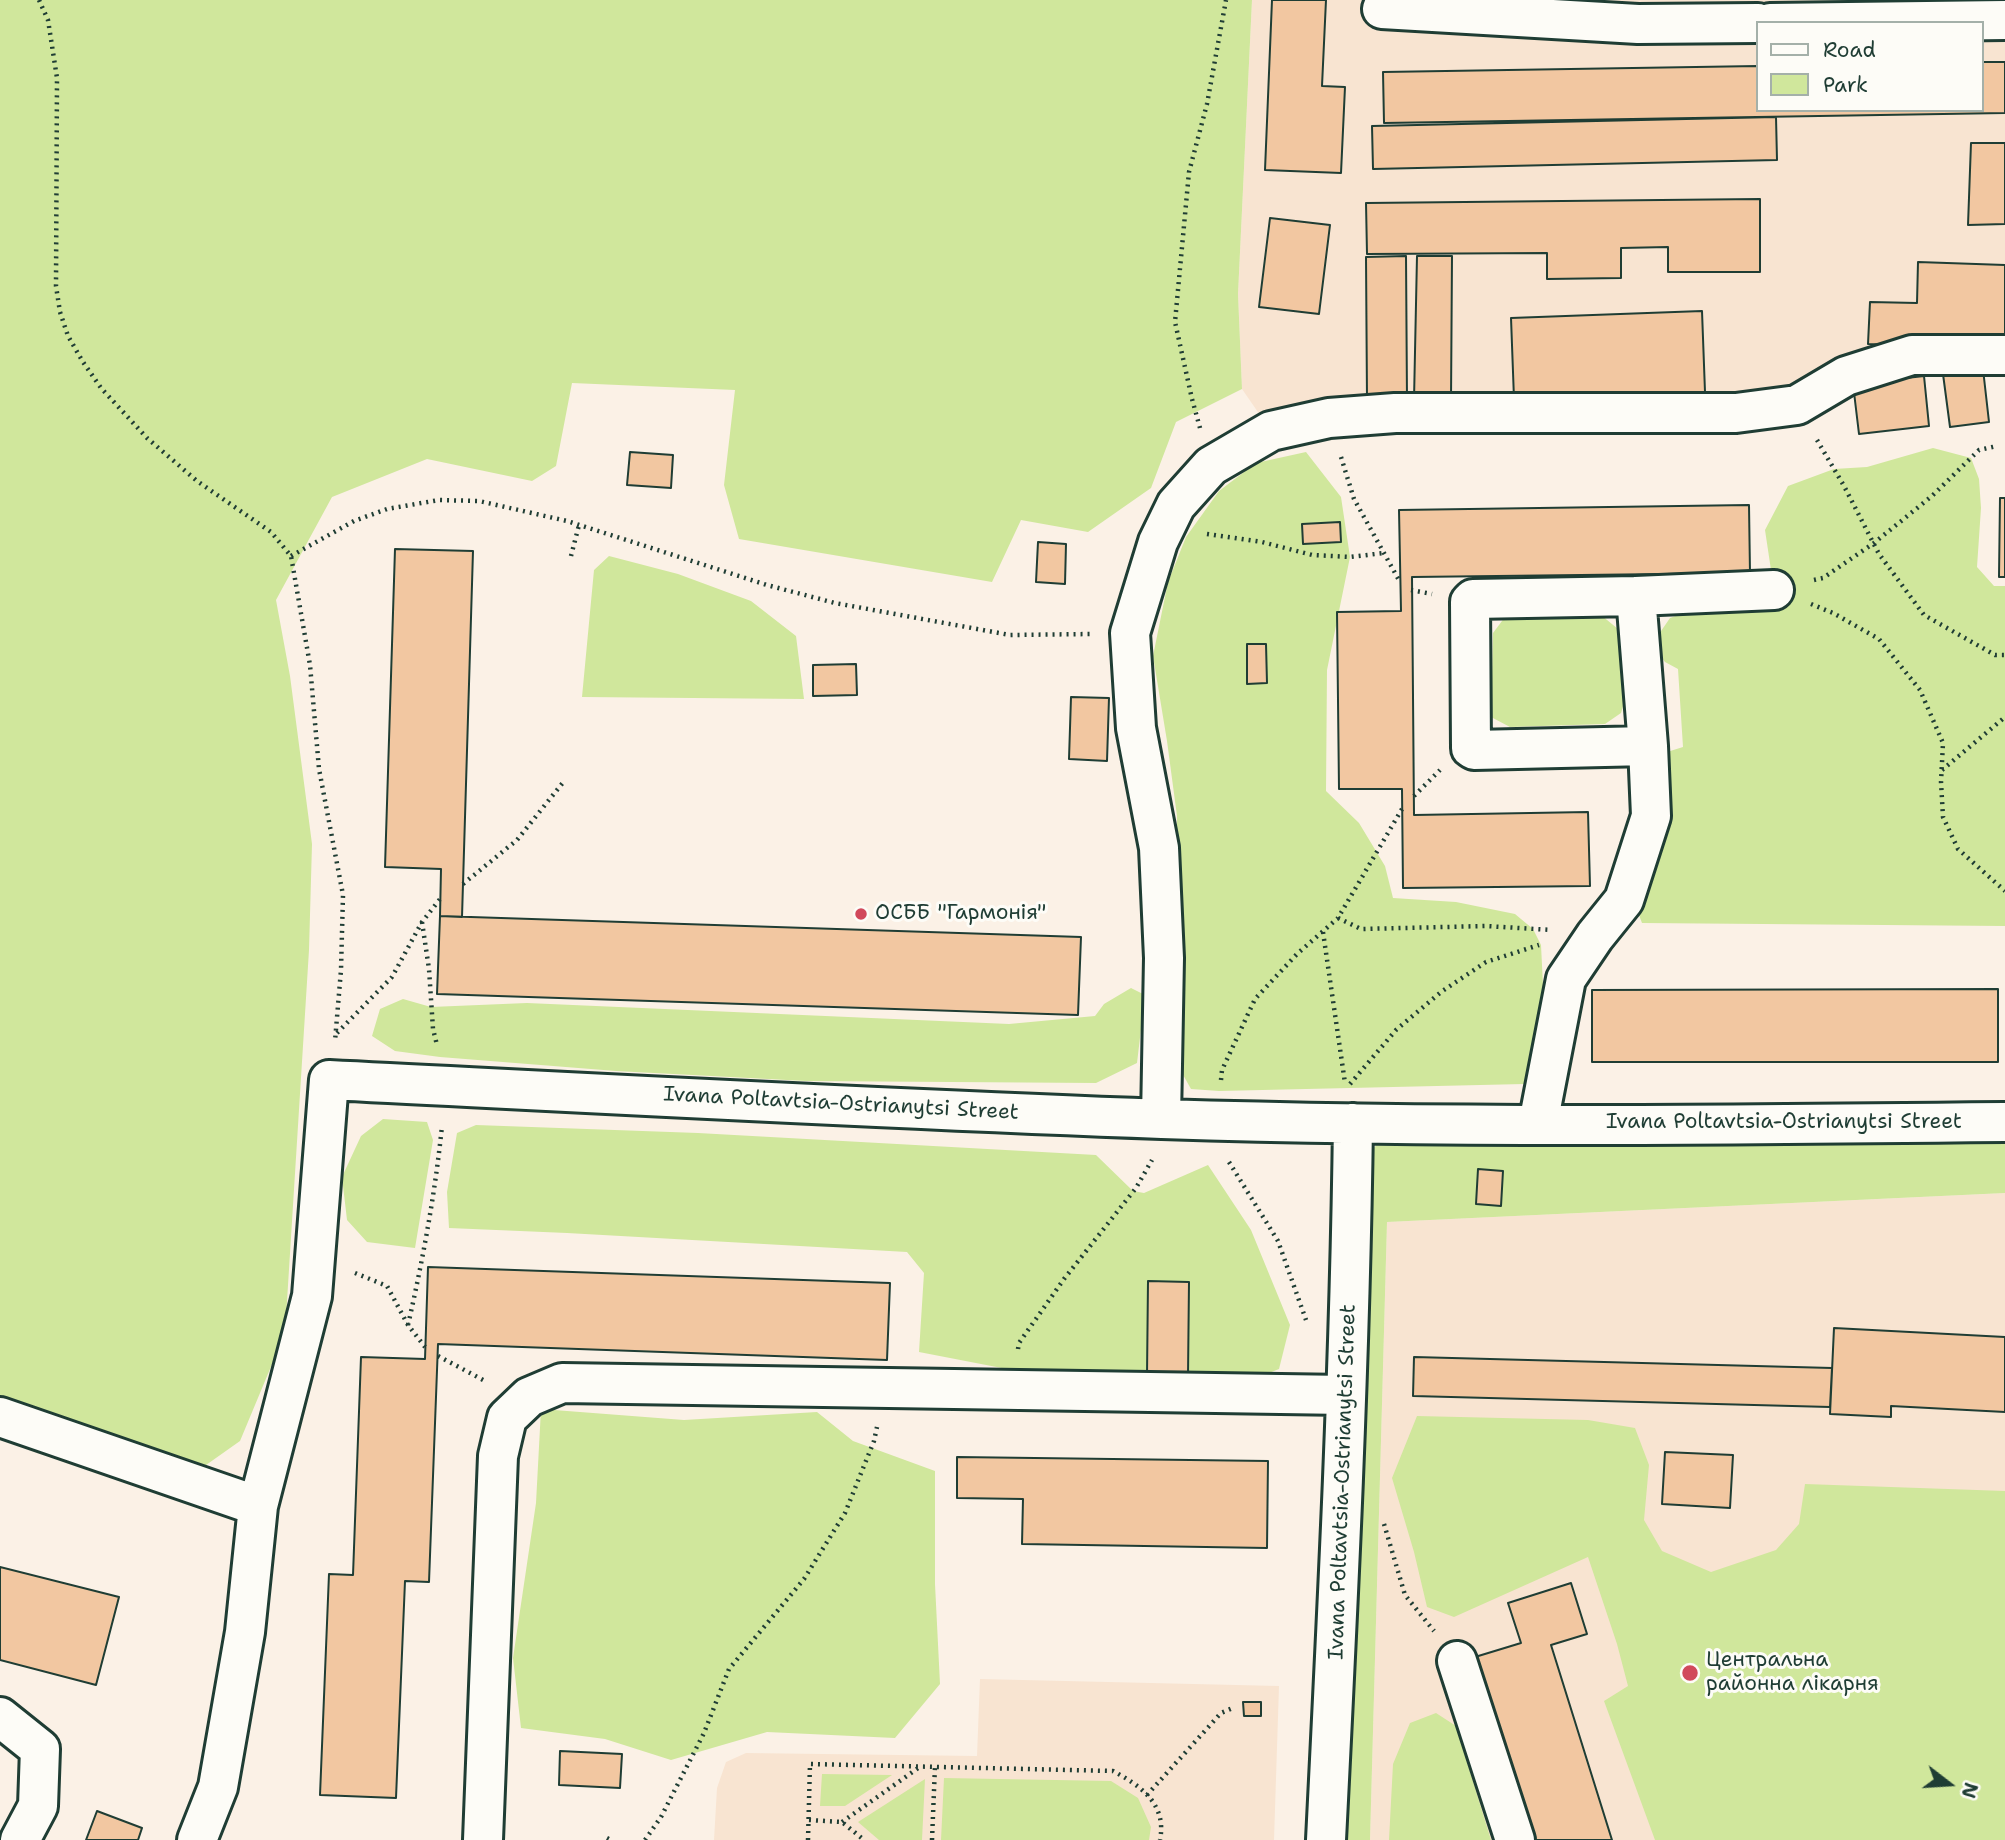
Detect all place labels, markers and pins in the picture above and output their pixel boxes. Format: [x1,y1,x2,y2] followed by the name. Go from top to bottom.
[875,901,1046,927] place label: ОСББ "Гармонія"
[853,906,869,922] marker: ОСББ "Гармонія"
[1706,1648,1879,1698] place label: Центральна районна лікарня
[1680,1663,1700,1683] marker: Центральна районна лікарня

